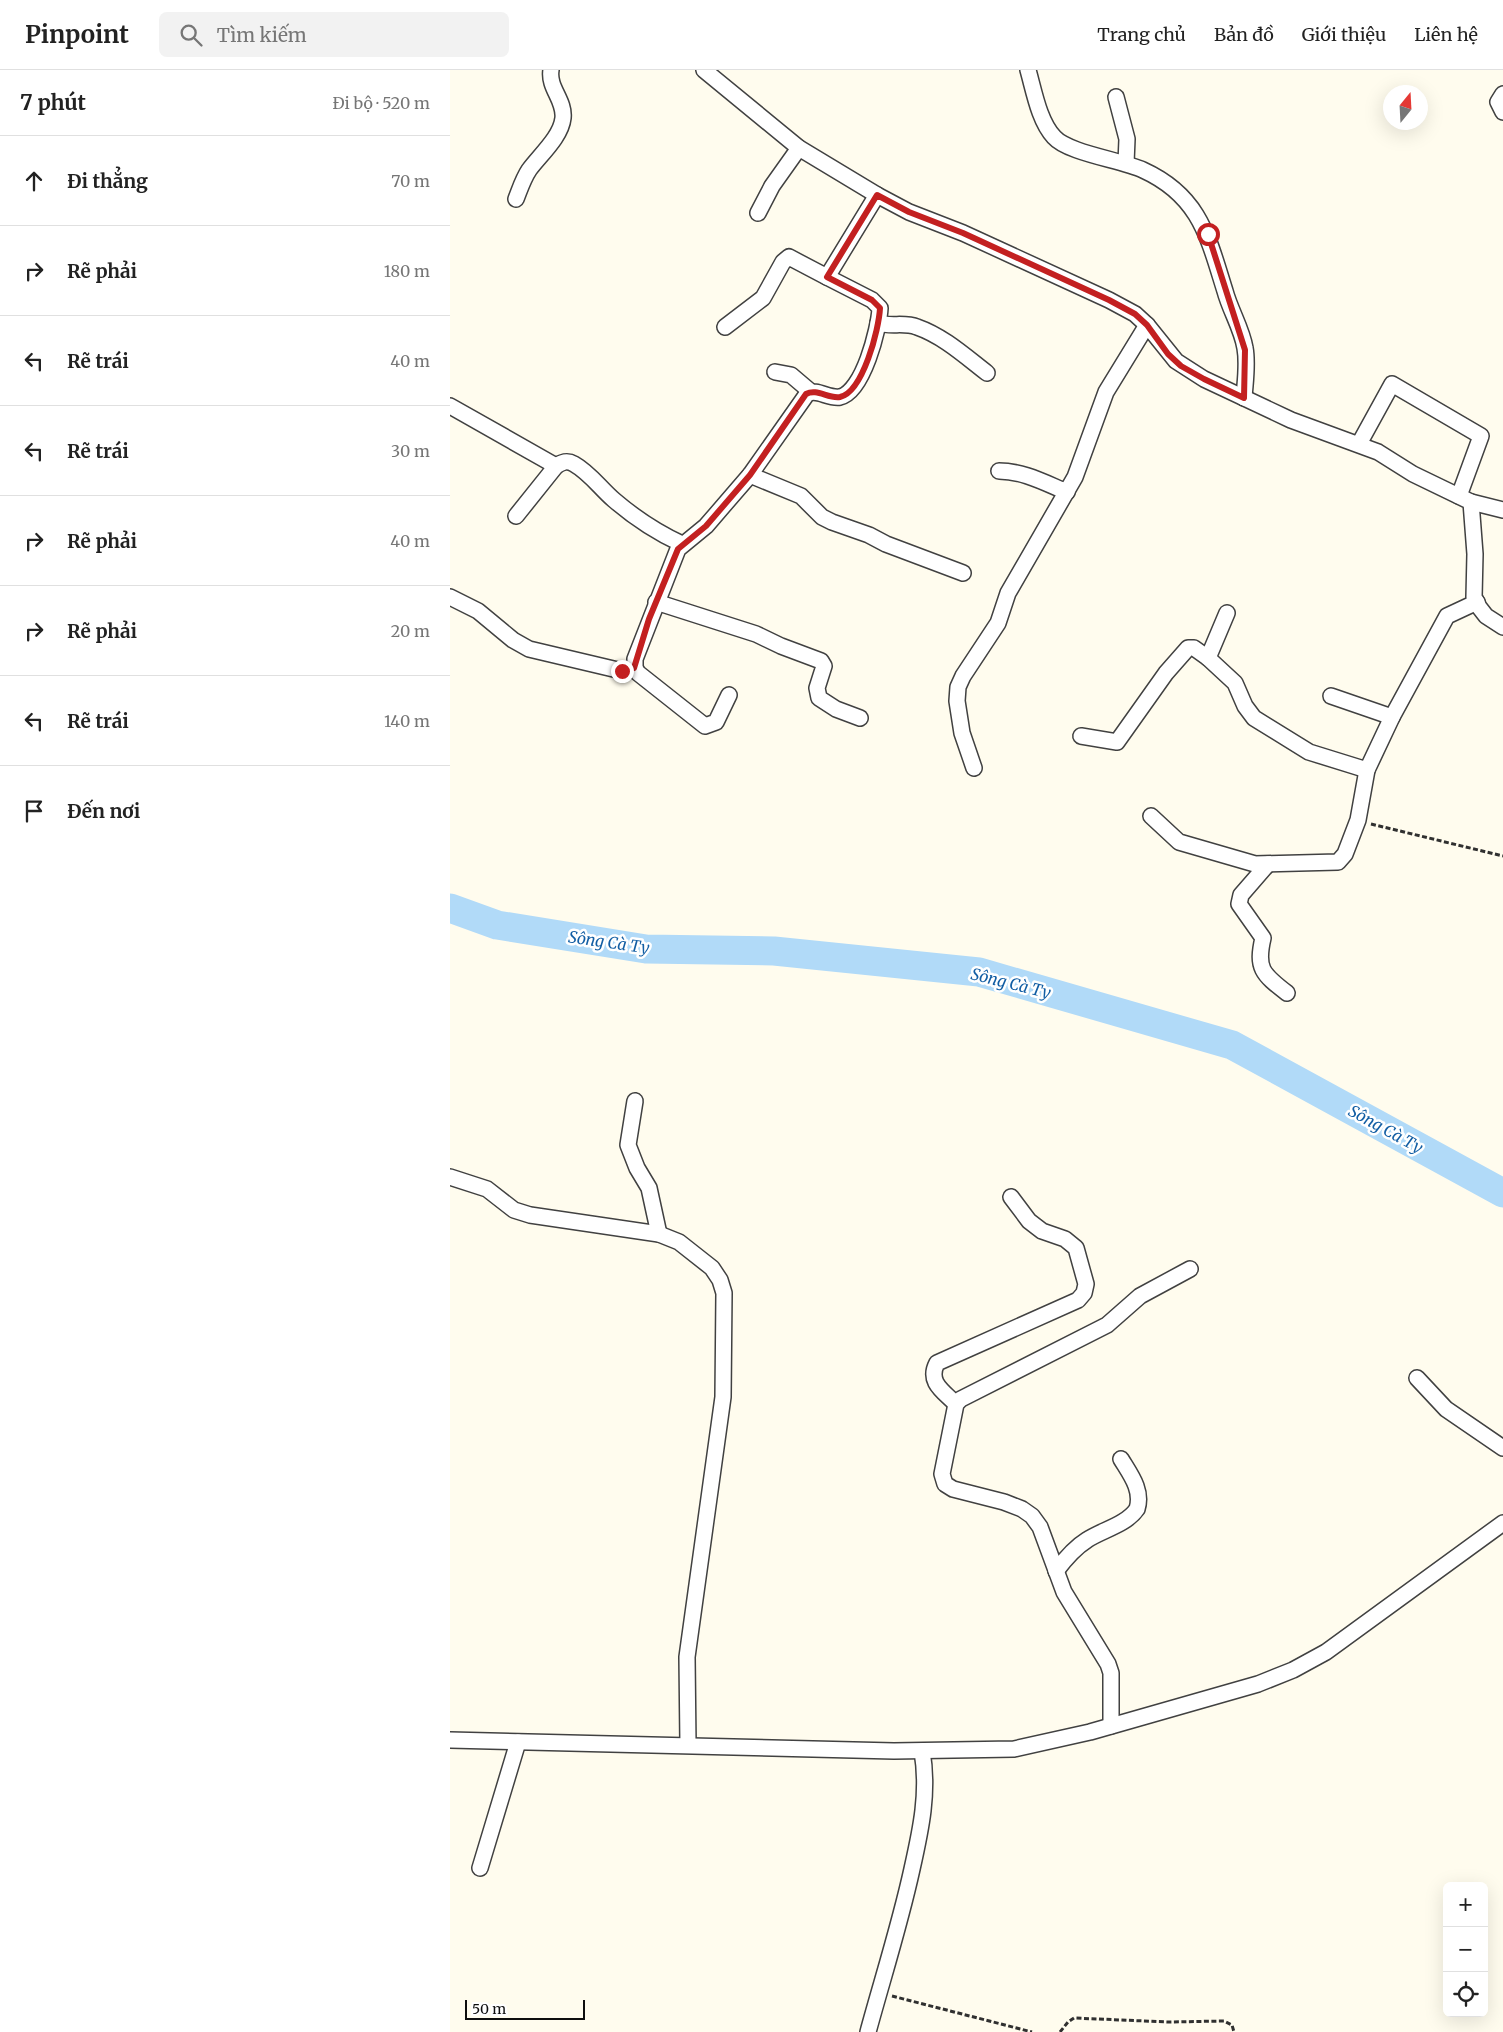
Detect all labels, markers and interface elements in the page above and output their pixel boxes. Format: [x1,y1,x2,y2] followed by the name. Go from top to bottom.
[159,12,509,57] search box
[25,19,129,50] text: Pinpoint
[177,21,205,49] icon: search
[217,23,307,47] text: Tìm kiếm
[1097,23,1186,46] text: Trang chủ
[1214,23,1274,46] text: Bản đồ
[1302,23,1386,46] text: Giới thiệu
[1414,23,1478,46] text: Liên hệ
[1383,85,1428,130] north arrow
[20,89,86,116] text: 7 phút
[332,93,430,113] text: Đi bộ · 520 m
[20,167,48,195] icon: ahead
[67,169,148,193] text: Đi thẳng
[391,171,430,191] text: 70 m
[1197,223,1220,246] route start
[20,257,48,285] icon: right
[67,259,137,283] text: Rẽ phải
[384,261,430,281] text: 180 m
[20,347,48,375] icon: left
[67,349,129,373] text: Rẽ trái
[390,351,430,371] text: 40 m
[20,437,48,465] icon: left
[67,439,129,463] text: Rẽ trái
[391,441,430,461] text: 30 m
[20,527,48,555] icon: right
[67,529,137,553] text: Rẽ phải
[390,531,430,551] text: 40 m
[20,617,48,645] icon: right
[67,619,137,643] text: Rẽ phải
[391,621,430,641] text: 20 m
[611,660,634,683] route end
[20,707,48,735] icon: left
[67,709,129,733] text: Rẽ trái
[384,711,430,731] text: 140 m
[20,797,48,825] icon: arrive
[67,799,140,823] text: Đến nơi
[567,926,651,958] water label: Sông Cà Ty
[969,963,1053,1003] water label: Sông Cà Ty
[1345,1100,1427,1158] water label: Sông Cà Ty
[1443,1882,1488,2017] map controls
[1443,1882,1488,1927] button: +
[1443,1927,1488,1972] button: −
[1443,1972,1488,2017] button: locate
[465,1997,585,2020] scale bar
[472,2000,506,2018] text: 50 m

